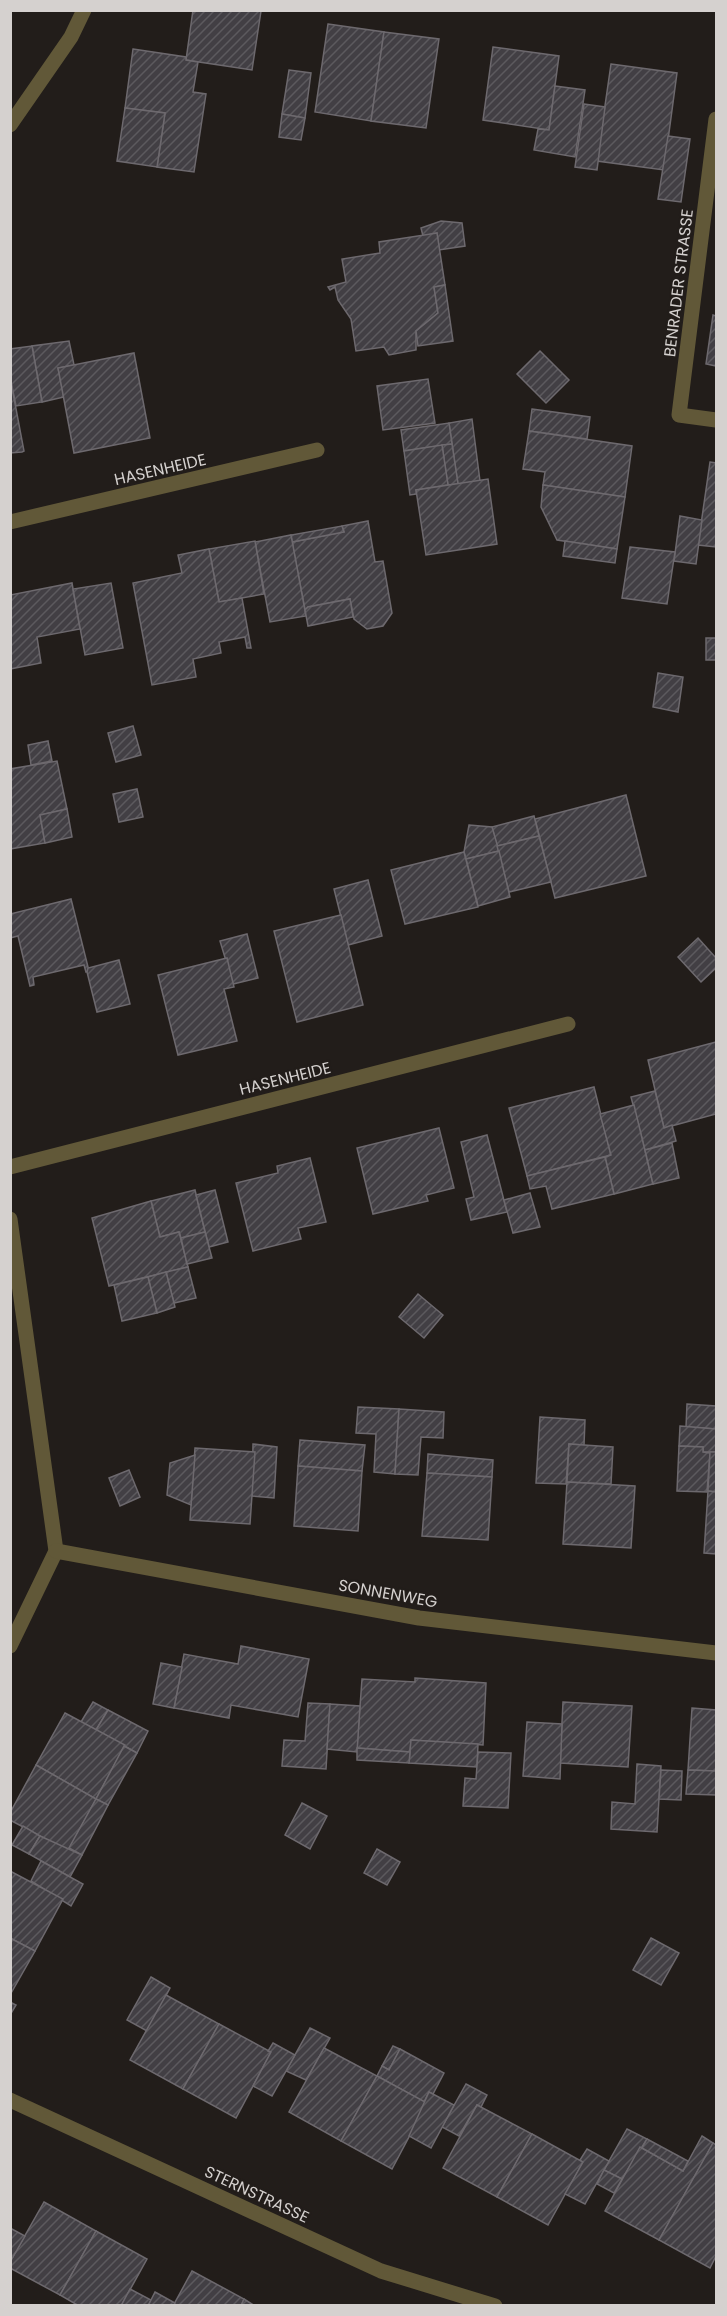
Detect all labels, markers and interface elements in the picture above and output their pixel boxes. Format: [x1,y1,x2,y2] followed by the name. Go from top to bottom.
[658,208,699,358] street label: BENRADER STRASSE
[112,448,208,491] street label: HASENHEIDE
[237,1056,333,1101] street label: HASENHEIDE
[337,1573,439,1614] street label: SONNENWEG
[201,2160,313,2229] street label: STERNSTRASSE

